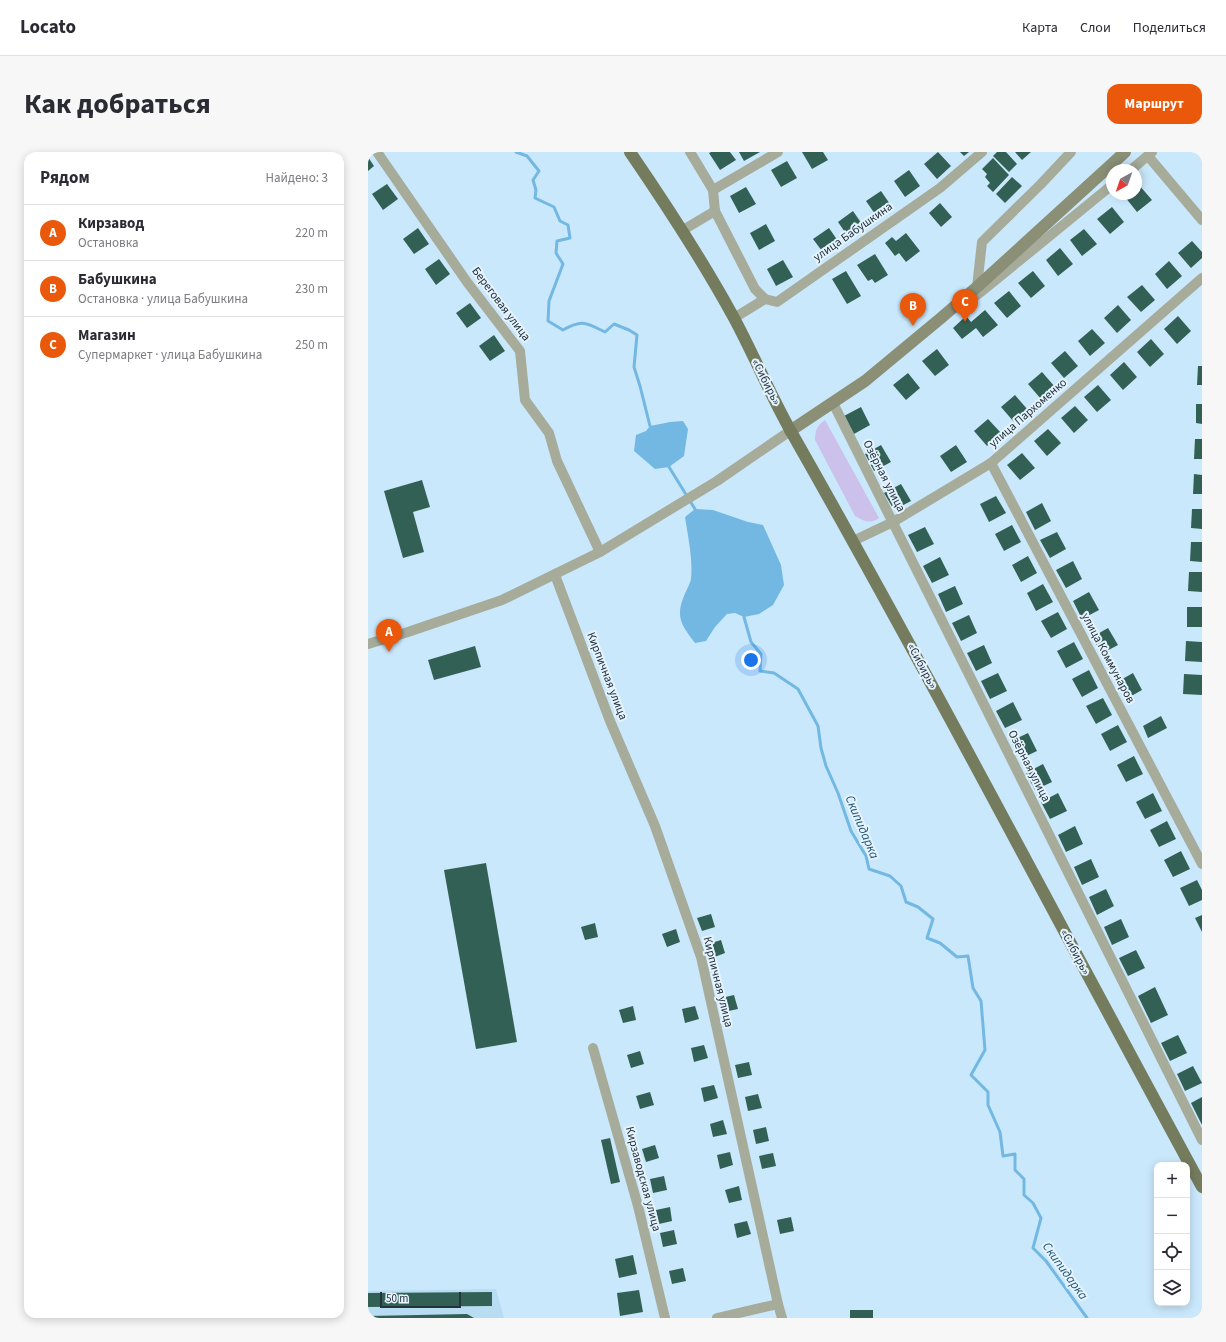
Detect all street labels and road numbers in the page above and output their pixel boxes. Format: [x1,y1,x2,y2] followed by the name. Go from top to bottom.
[810,198,896,266] street label: улица Бабушкина
[468,263,534,345] street label: Береговая улица
[747,356,785,408] street label: «Сибирь»
[985,374,1071,452] street label: улица Пархоменко
[859,437,909,515] street label: Озёрная улица
[1077,610,1139,706] street label: улица Коммунаров
[582,630,632,722] street label: Кирпичная улица
[903,640,941,692] street label: «Сибирь»
[1004,727,1054,805] street label: Озёрная улица
[1056,926,1094,978] street label: «Сибирь»
[699,935,737,1029] street label: Кирпичная улица
[621,1125,665,1233] street label: Кирзаводская улица

